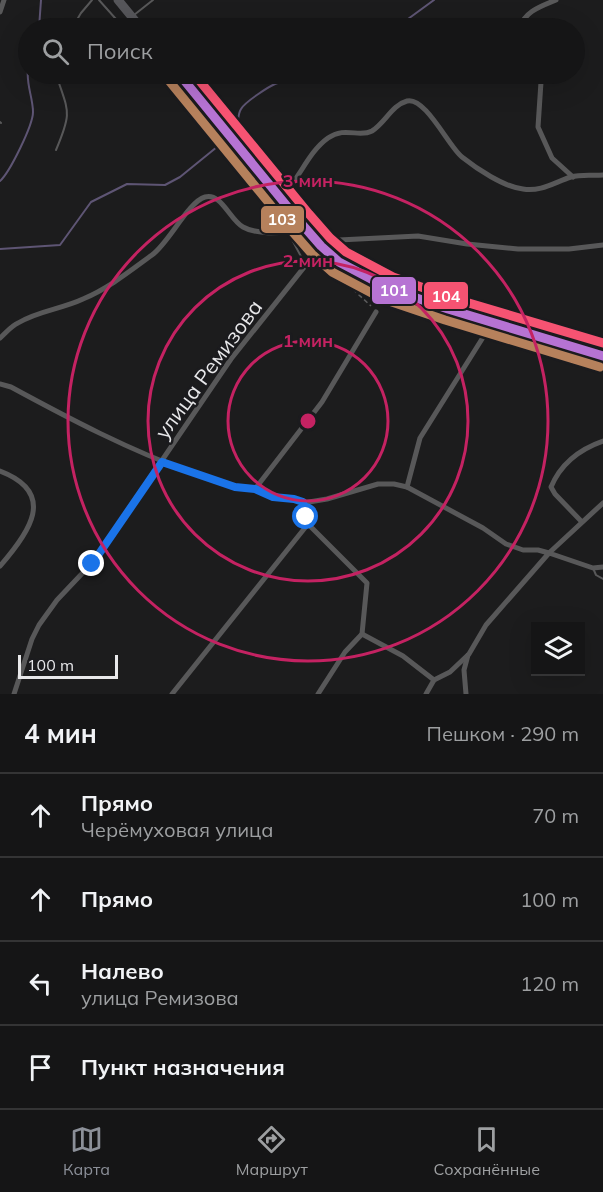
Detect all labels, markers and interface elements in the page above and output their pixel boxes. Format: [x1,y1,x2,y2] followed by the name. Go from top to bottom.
[18,18,585,84] search box
[39,35,72,68] icon: search
[87,37,153,65] text: Поиск
[283,169,333,192] text: 3 мин
[260,205,305,234] line badge: 103
[268,209,296,229] text: 103
[283,249,333,272] text: 2 мин
[371,276,417,305] line badge: 101
[380,280,408,300] text: 101
[423,281,469,310] line badge: 104
[432,286,461,306] text: 104
[149,294,267,444] street label: улица Ремизова
[283,329,333,352] text: 1 мин
[298,411,318,431] centre of rings
[292,503,318,529] route start
[78,550,104,576] route end
[531,622,585,676] map controls
[531,622,585,676] button: layers
[18,652,118,680] scale bar
[27,655,74,675] text: 100 m
[24,717,97,750] text: 4 мин
[427,721,579,746] text: Пешком · 290 m
[81,789,153,817] text: Прямо
[24,799,57,832] icon: ahead
[532,803,579,828] text: 70 m
[81,817,274,842] text: Черёмуховая улица
[24,883,57,916] icon: ahead
[81,885,153,913] text: Прямо
[520,887,579,912] text: 100 m
[81,957,164,985] text: Налево
[24,967,57,1000] icon: left
[520,971,579,996] text: 120 m
[81,985,239,1010] text: улица Ремизова
[24,1051,57,1084] icon: arrive
[81,1053,285,1081] text: Пункт назначения
[63,1123,110,1179] tab: Карта
[236,1123,308,1179] tab: Маршрут
[434,1123,540,1179] tab: Сохранённые

